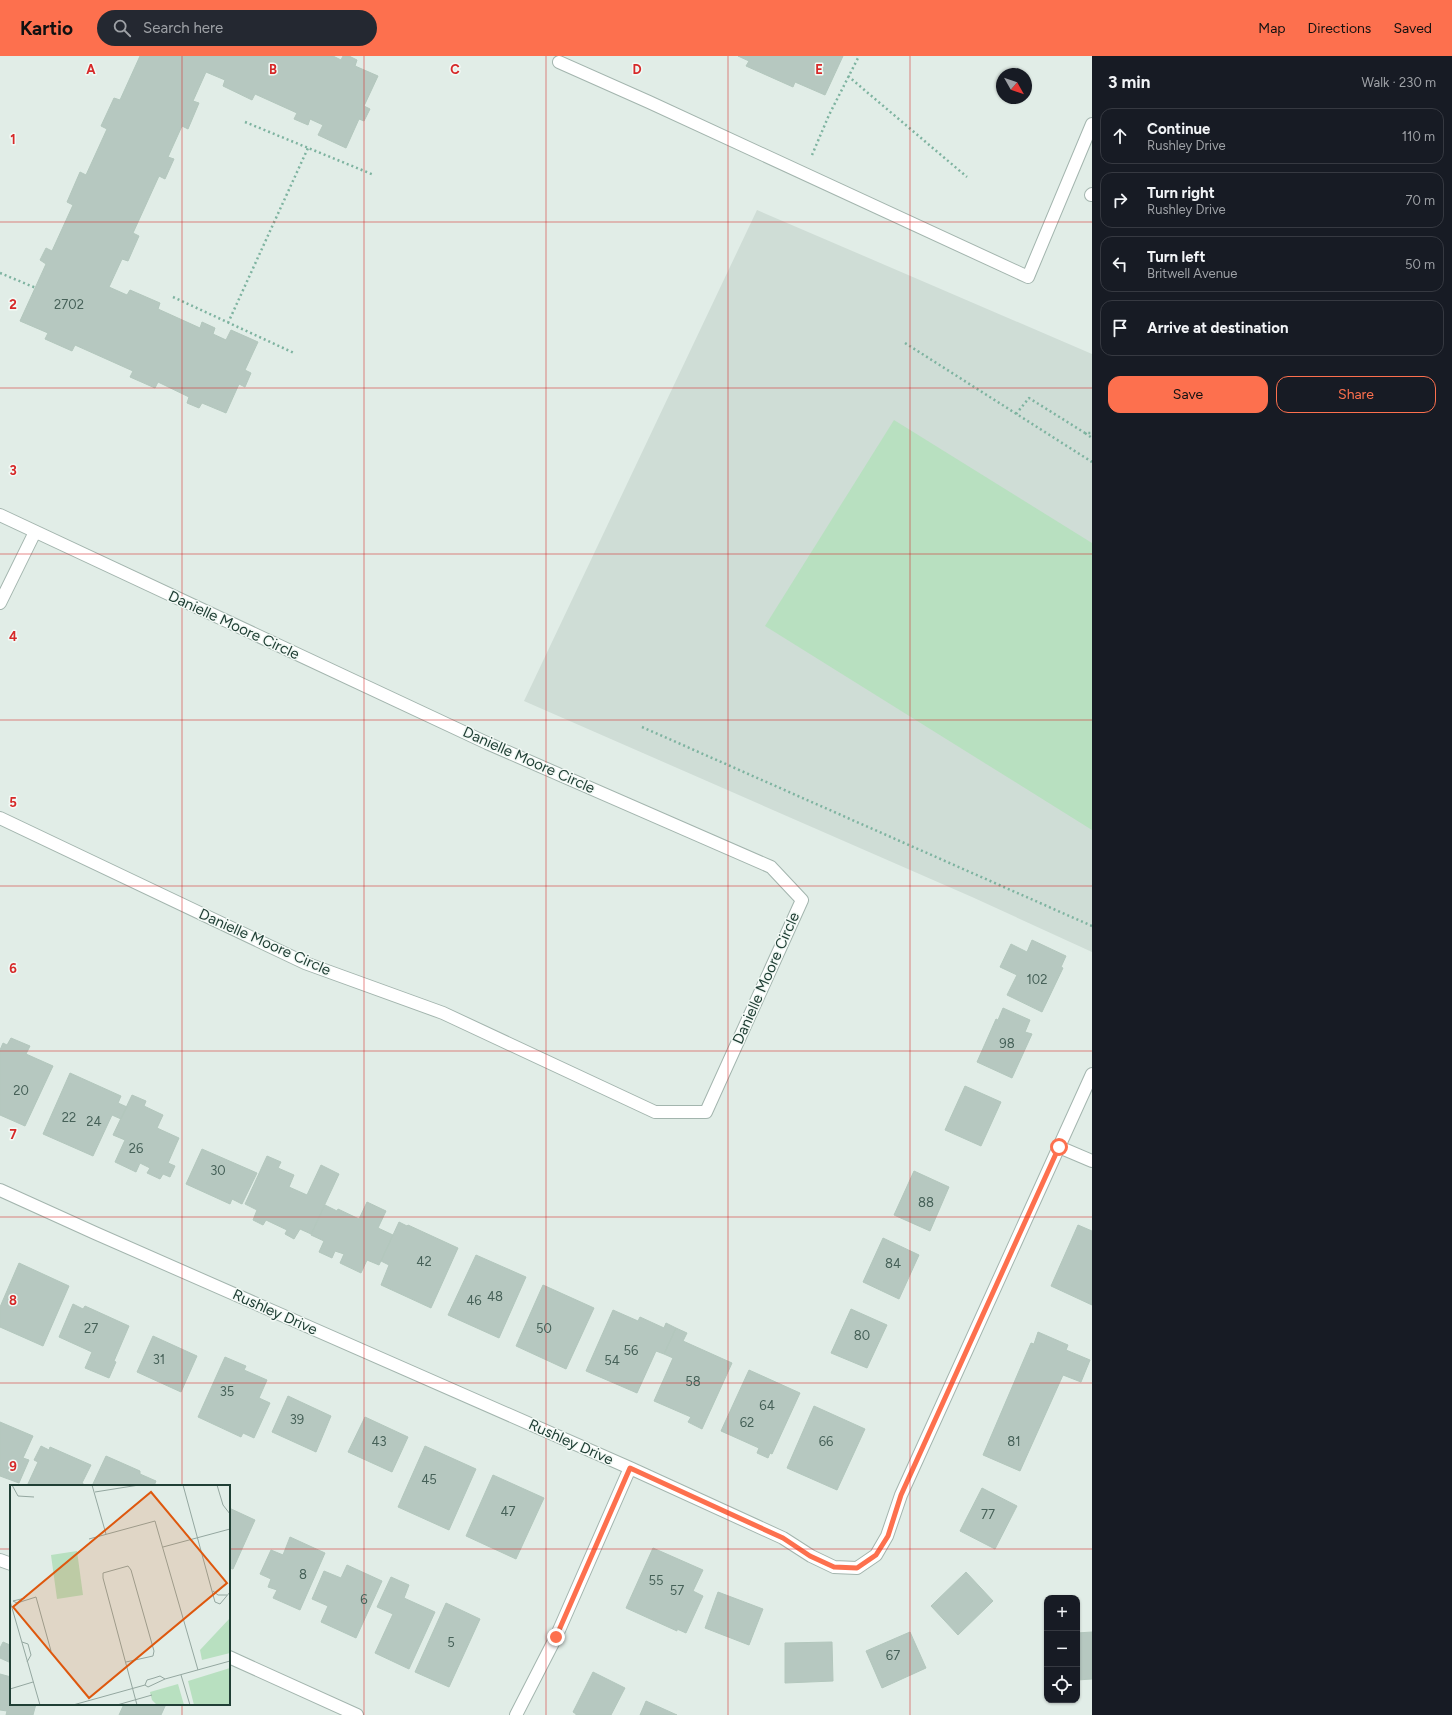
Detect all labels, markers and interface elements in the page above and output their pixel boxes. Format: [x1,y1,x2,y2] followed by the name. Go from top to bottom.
[97,10,377,46] search box
[20,17,73,40] text: Kartio
[111,17,133,39] icon: search
[143,19,223,37] text: Search here
[1258,20,1286,37] text: Map
[1308,20,1371,37] text: Directions
[1393,20,1432,37] text: Saved
[86,62,96,77] text: A
[269,62,277,77] text: B
[450,62,460,77] text: C
[632,62,642,77] text: D
[815,62,823,77] text: E
[996,68,1032,104] north arrow
[1108,72,1150,92] text: 3 min
[1362,75,1436,90] text: Walk · 230 m
[1147,120,1210,138] text: Continue
[1109,125,1131,147] icon: ahead
[1402,129,1435,144] text: 110 m
[10,132,16,147] text: 1
[1147,138,1226,153] text: Rushley Drive
[1147,184,1215,202] text: Turn right
[1109,189,1131,211] icon: right
[1405,193,1435,208] text: 70 m
[1147,202,1226,217] text: Rushley Drive
[1147,248,1205,266] text: Turn left
[1109,253,1131,275] icon: left
[1405,257,1435,272] text: 50 m
[1147,266,1237,281] text: Britwell Avenue
[9,297,17,312] text: 2
[54,297,84,312] house number: 2702
[1109,317,1131,339] icon: arrive
[1147,319,1288,337] text: Arrive at destination
[1108,376,1268,413] button: Save
[1276,376,1436,413] button: Share
[9,463,17,478] text: 3
[166,587,302,663] street label: Danielle Moore Circle
[9,629,17,644] text: 4
[460,723,598,797] street label: Danielle Moore Circle
[9,795,17,810] text: 5
[196,905,334,979] street label: Danielle Moore Circle
[729,909,803,1047] street label: Danielle Moore Circle
[9,961,17,976] text: 6
[1027,972,1047,987] house number: 102
[999,1036,1015,1051] house number: 98
[13,1083,29,1098] house number: 20
[62,1110,76,1125] house number: 22
[86,1114,102,1129] house number: 24
[9,1127,17,1142] text: 7
[1050,1138,1068,1156] route start
[129,1141,143,1156] house number: 26
[210,1163,226,1178] house number: 30
[918,1195,934,1210] house number: 88
[416,1254,432,1269] house number: 42
[885,1256,901,1271] house number: 84
[230,1285,320,1339] street label: Rushley Drive
[487,1289,503,1304] house number: 48
[9,1293,17,1308] text: 8
[466,1293,482,1308] house number: 46
[84,1321,98,1336] house number: 27
[536,1321,552,1336] house number: 50
[854,1328,870,1343] house number: 80
[624,1343,638,1358] house number: 56
[153,1352,165,1367] house number: 31
[604,1353,620,1368] house number: 54
[685,1374,701,1389] house number: 58
[220,1384,234,1399] house number: 35
[759,1398,775,1413] house number: 64
[290,1412,304,1427] house number: 39
[526,1415,616,1469] street label: Rushley Drive
[740,1415,754,1430] house number: 62
[371,1434,387,1449] house number: 43
[819,1434,833,1449] house number: 66
[1007,1434,1021,1449] house number: 81
[9,1459,17,1474] text: 9
[421,1472,437,1487] house number: 45
[10,1485,230,1705] inset map
[500,1504,516,1519] house number: 47
[981,1507,995,1522] house number: 77
[299,1567,307,1582] house number: 8
[649,1573,663,1588] house number: 55
[670,1583,684,1598] house number: 57
[360,1592,368,1607] house number: 6
[1044,1595,1080,1703] map controls
[1044,1595,1080,1631] button: +
[547,1628,565,1646] route end
[1044,1631,1080,1667] button: −
[447,1635,455,1650] house number: 5
[886,1648,900,1663] house number: 67
[1044,1667,1080,1703] button: locate

